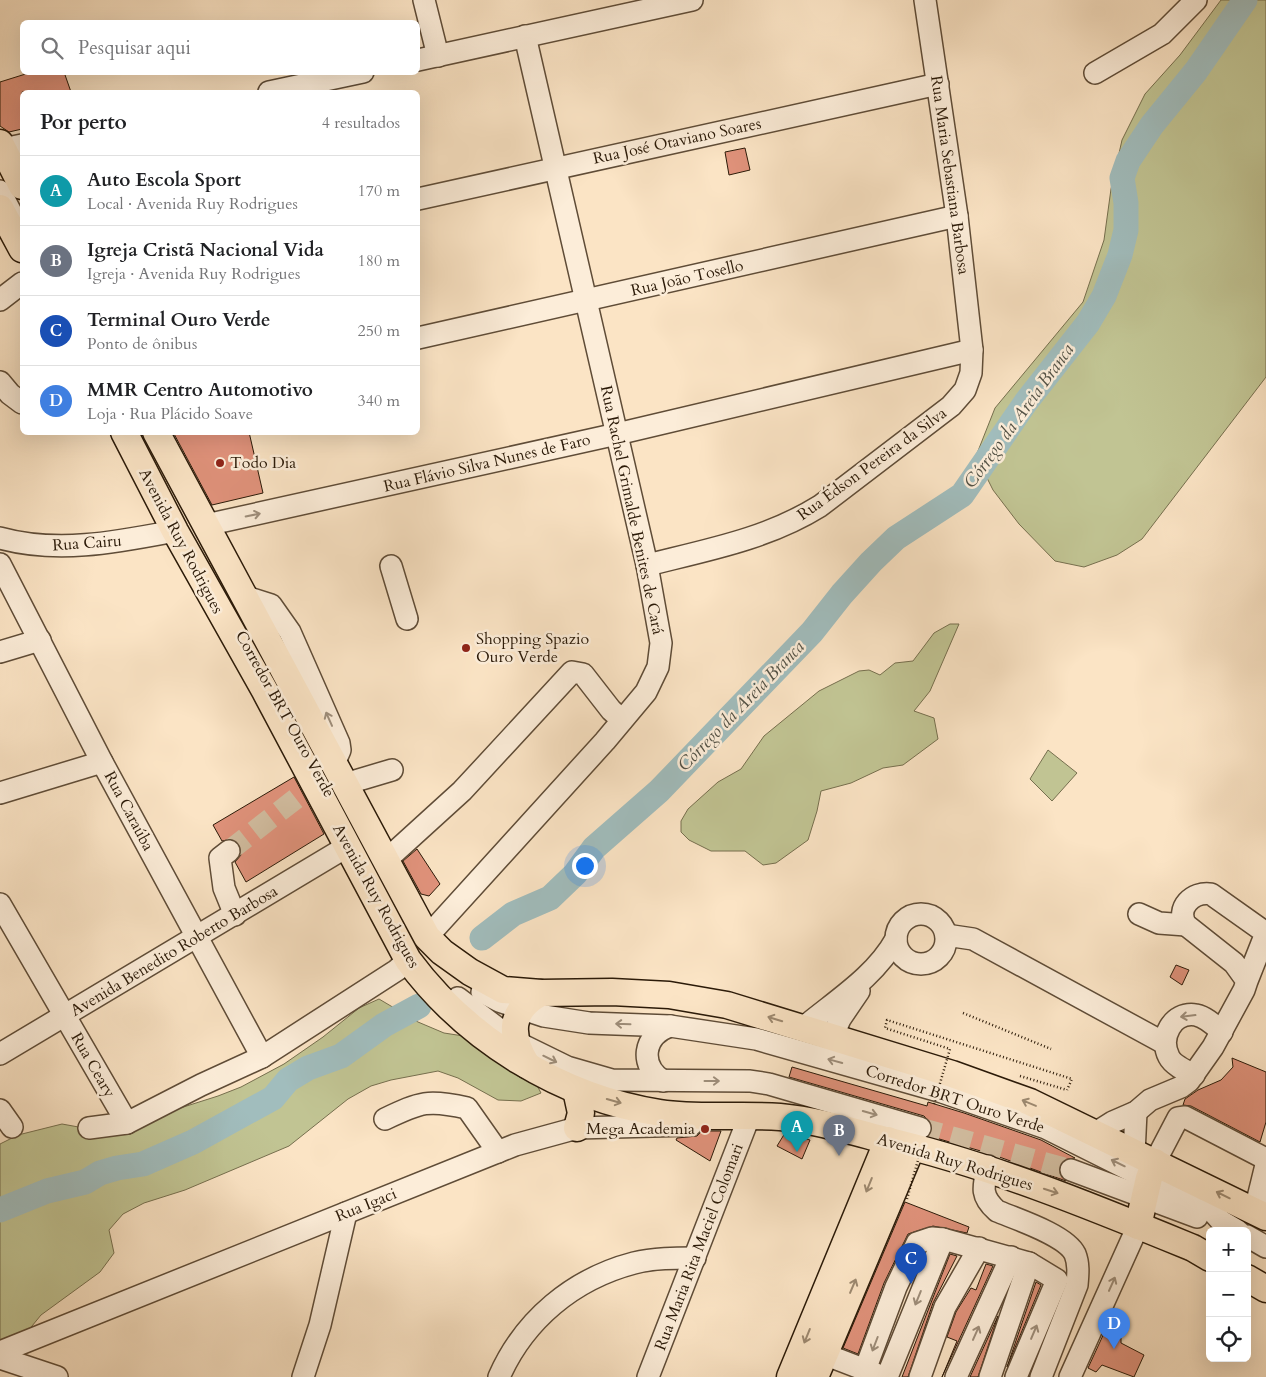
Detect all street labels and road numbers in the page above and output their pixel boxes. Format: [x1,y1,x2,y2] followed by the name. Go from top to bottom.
[925,74,975,276] street label: Rua Maria Sebastiana Barbosa
[591,112,763,170] street label: Rua José Otaviano Soares
[629,254,746,302] street label: Rua João Tosello
[595,383,669,637] street label: Rua Rachel Grimalde Benites de Cará
[793,402,951,526] street label: Rua Édson Pereira da Silva
[381,428,593,498] street label: Rua Flávio Silva Nunes de Faro
[133,464,229,618] street label: Avenida Ruy Rodrigues
[52,530,123,556] street label: Rua Cairu
[230,627,340,801] street label: Corredor BRT Ouro Verde
[99,767,159,855] street label: Rua Caraúba
[327,820,425,972] street label: Avenida Ruy Rodrigues
[66,880,282,1022] street label: Avenida Benedito Roberto Barbosa
[66,1028,121,1102] street label: Rua Ceary
[863,1060,1047,1138] street label: Corredor BRT Ouro Verde
[874,1128,1036,1196] street label: Avenida Ruy Rodrigues
[649,1140,749,1354] street label: Rua Maria Rita Maciel Colomari
[332,1183,400,1227] street label: Rua Igaci

